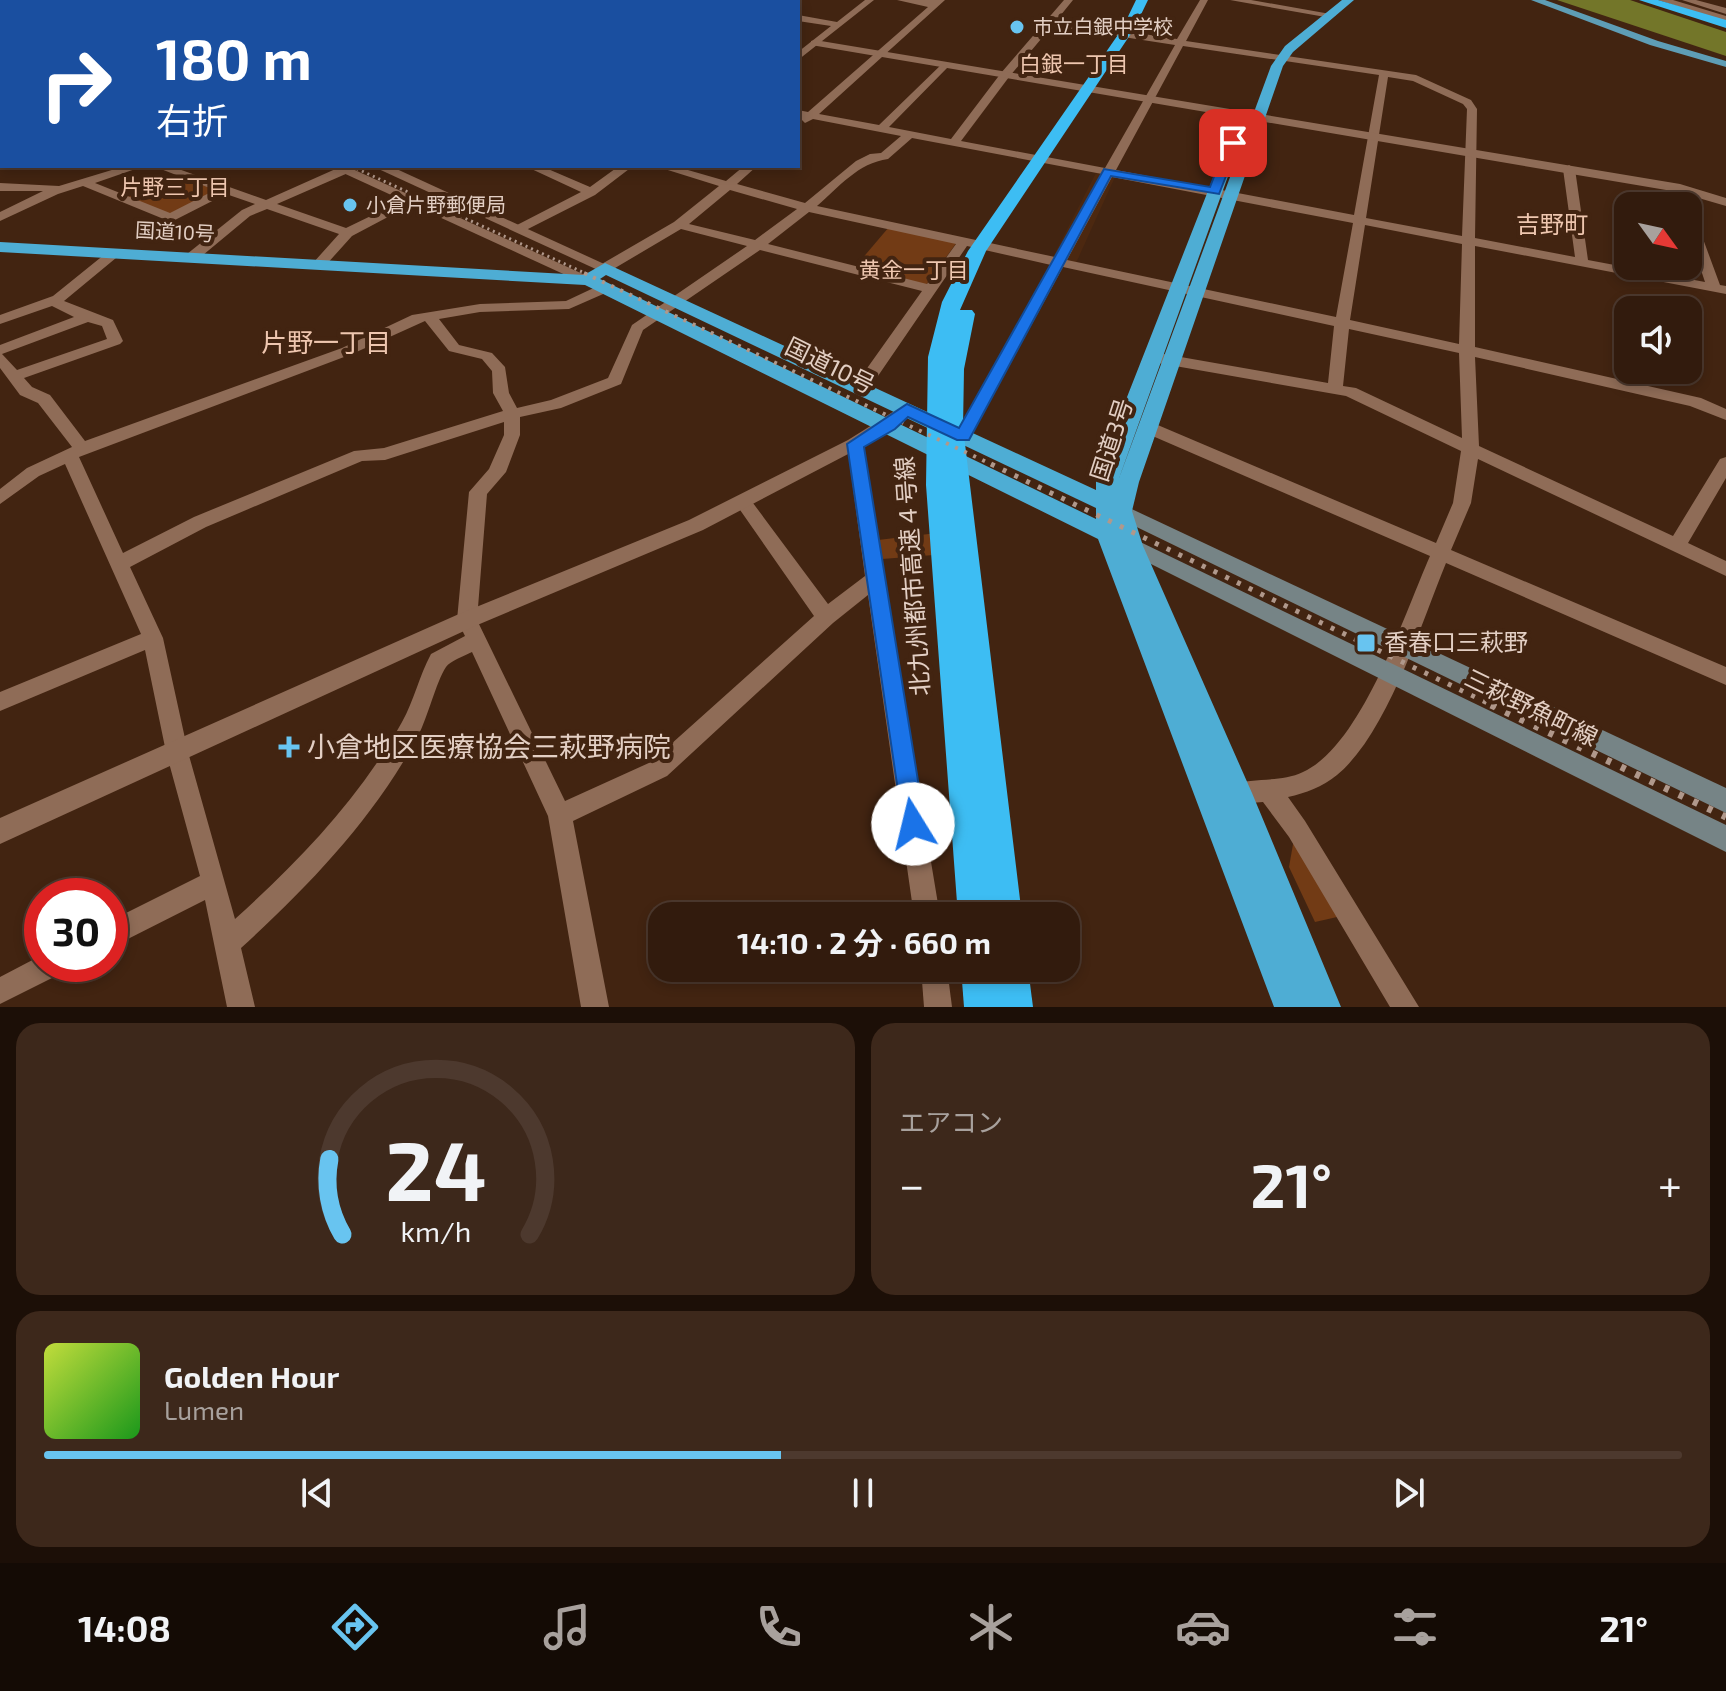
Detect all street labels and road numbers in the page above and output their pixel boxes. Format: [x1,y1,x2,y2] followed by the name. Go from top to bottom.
[134,217,216,245] street label: 国道10号
[781,331,880,399] street label: 国道10号
[1084,394,1138,485] street label: 国道3号
[889,455,934,697] street label: 北九州都市高速４号線
[1461,662,1603,751] street label: 三萩野魚町線

